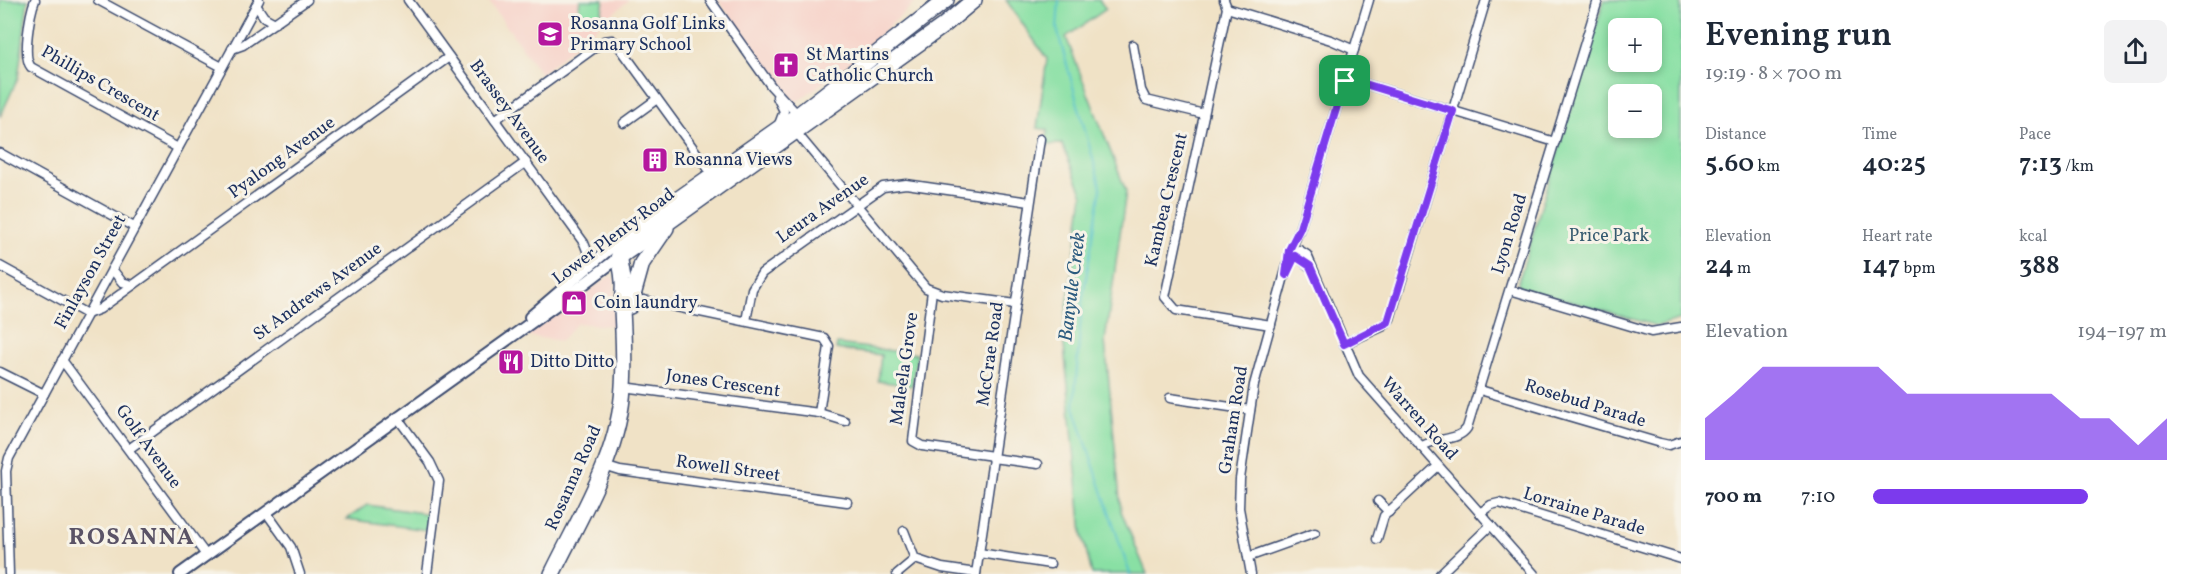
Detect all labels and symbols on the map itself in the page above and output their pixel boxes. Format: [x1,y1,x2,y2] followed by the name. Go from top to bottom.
[570,12,726,58] place label: Rosanna Golf Links Primary School
[535,19,565,49] school or university icon: Rosanna Golf Links Primary School
[36,40,164,128] street label: Phillips Crescent
[806,43,934,89] place label: St Martins Catholic Church
[771,50,801,80] church icon: St Martins Catholic Church
[463,55,555,169] street label: Brassey Avenue
[1319,55,1370,106] pin
[223,111,341,205] street label: Pyalong Avenue
[1139,130,1195,270] street label: Kambea Crescent
[640,145,670,175] building icon: Rosanna Views
[674,148,793,173] place label: Rosanna Views
[772,168,874,250] street label: Leura Avenue
[547,183,681,291] street label: Lower Plenty Road
[1486,191,1534,277] street label: Lyon Road
[49,210,133,334] street label: Finlayson Street
[1569,224,1649,249] park label: Price Park
[1052,231,1094,343] water label: Banyule Creek
[249,237,387,347] street label: St Andrews Avenue
[559,288,589,318] shop icon: Coin laundry
[594,291,698,316] place label: Coin laundry
[971,300,1011,408] street label: McCrae Road
[885,311,925,427] street label: Maleela Grove
[496,347,526,377] restaurant icon: Ditto Ditto
[530,350,614,375] place label: Ditto Ditto
[664,364,782,404] street label: Jones Crescent
[1213,364,1255,476] street label: Graham Road
[1375,372,1463,466] street label: Warren Road
[1521,374,1649,434] street label: Rosebud Parade
[109,400,187,494] street label: Golf Avenue
[540,421,608,535] street label: Rosanna Road
[674,449,782,489] street label: Rowell Street
[1520,482,1648,542] street label: Lorraine Parade
[69,521,195,555] district label: ROSANNA

